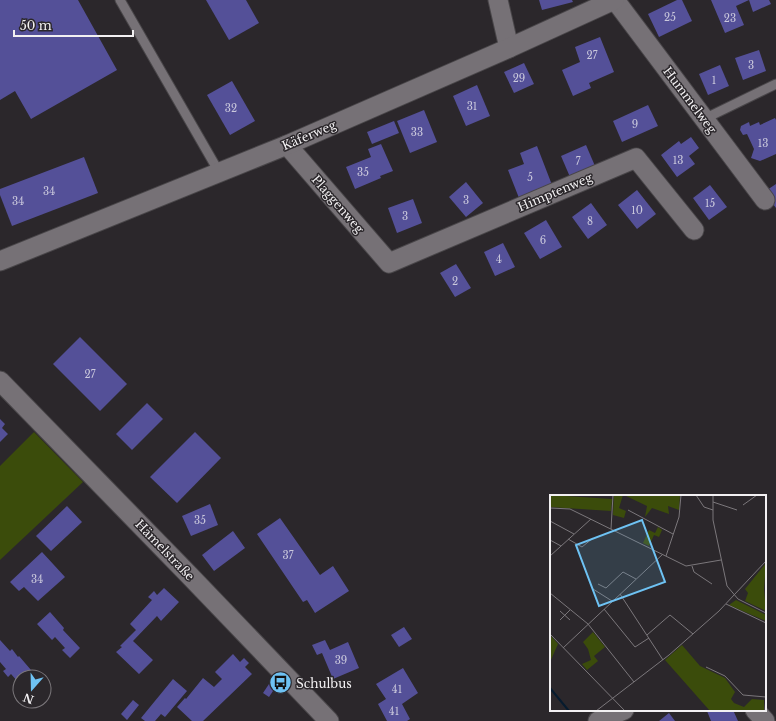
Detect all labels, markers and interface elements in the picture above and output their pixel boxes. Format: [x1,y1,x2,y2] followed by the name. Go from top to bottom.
[664,11,676,24] house number: 25
[14,12,133,38] scale bar
[724,12,736,25] house number: 23
[20,18,52,33] text: 50 m
[586,49,599,62] house number: 27
[748,59,754,72] house number: 3
[660,64,720,137] street label: Hummelweg
[513,72,525,85] house number: 29
[712,74,716,87] house number: 1
[467,100,477,113] house number: 31
[225,102,237,115] house number: 32
[280,117,339,153] street label: Käferweg
[632,118,638,131] house number: 9
[411,126,423,139] house number: 33
[758,137,768,150] house number: 13
[673,154,683,167] house number: 13
[575,155,581,168] house number: 7
[357,166,369,179] house number: 35
[515,169,595,214] street label: Himptenweg
[527,171,533,184] house number: 5
[309,172,368,237] street label: Plaggenweg
[43,185,55,198] house number: 34
[463,194,469,207] house number: 3
[12,195,24,208] house number: 34
[705,197,715,210] house number: 15
[631,204,643,217] house number: 10
[402,210,408,223] house number: 3
[587,215,593,228] house number: 8
[540,234,546,247] house number: 6
[496,253,502,266] house number: 4
[452,275,458,288] house number: 2
[84,368,97,381] house number: 27
[550,495,766,711] inset map
[194,514,206,527] house number: 35
[132,516,198,584] street label: Hämelstraße
[282,549,295,562] house number: 37
[31,573,43,586] house number: 34
[335,654,347,667] house number: 39
[12,669,52,709] north arrow
[267,670,293,696] bus stop icon: Schulbus
[296,676,352,691] place label: Schulbus
[392,683,402,696] house number: 41
[21,690,36,707] text: N
[389,705,399,718] house number: 41

